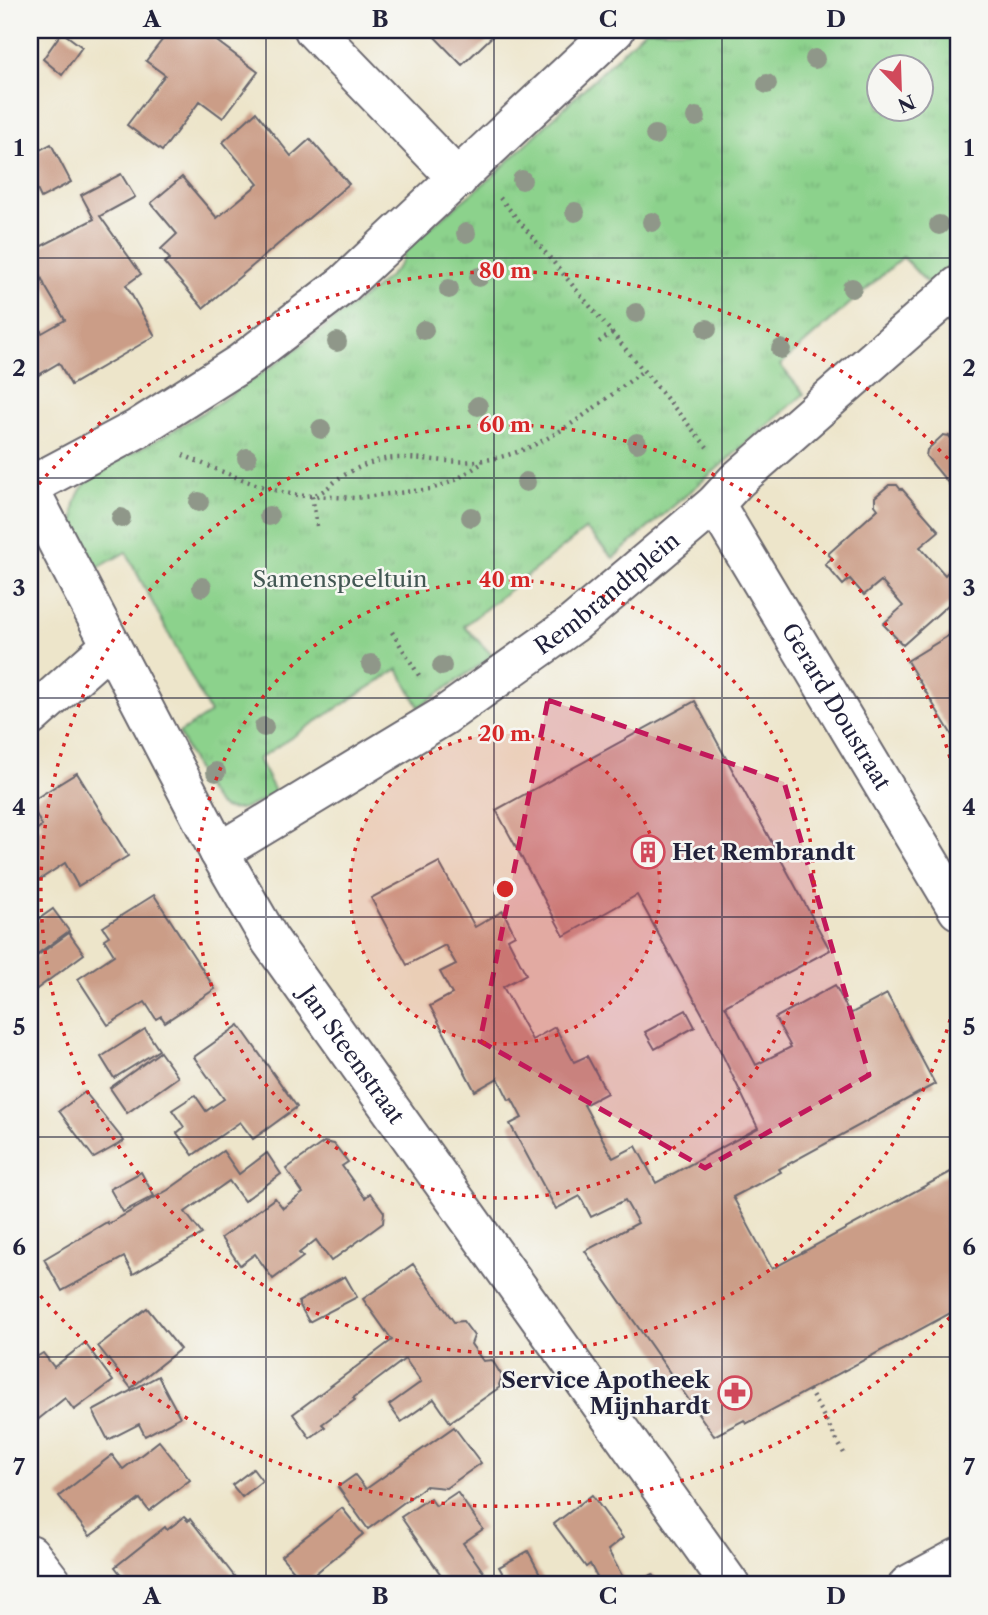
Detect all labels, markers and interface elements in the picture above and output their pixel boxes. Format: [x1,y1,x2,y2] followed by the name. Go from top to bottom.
[142,5,162,33] text: A
[371,5,389,33] text: B
[599,5,617,33] text: C
[826,5,846,33] text: D
[866,52,936,122] north arrow
[894,89,919,117] text: N
[14,134,25,162] text: 1
[964,134,975,162] text: 1
[479,258,531,283] text: 80 m
[12,354,26,382] text: 2
[962,354,976,382] text: 2
[479,412,531,437] text: 60 m
[529,526,685,661] street label: Rembrandtplein
[253,565,427,593] park label: Samenspeeltuin
[479,567,531,592] text: 40 m
[13,574,26,602] text: 3
[963,574,976,602] text: 3
[775,618,897,795] street label: Gerard Doustraat
[479,721,531,746] text: 20 m
[12,793,26,821] text: 4
[962,793,976,821] text: 4
[629,833,667,871] building icon: Het Rembrandt
[672,838,856,866] place label: Het Rembrandt
[493,877,517,901] centre of rings
[291,978,410,1129] street label: Jan Steenstraat
[13,1013,25,1041] text: 5
[963,1013,975,1041] text: 5
[12,1233,26,1261] text: 6
[962,1233,976,1261] text: 6
[501,1366,711,1420] place label: Service Apotheek Mijnhardt
[716,1374,754,1412] pharmacy icon: Service Apotheek Mijnhardt
[13,1453,25,1481] text: 7
[963,1453,975,1481] text: 7
[142,1582,162,1610] text: A
[371,1582,389,1610] text: B
[599,1582,617,1610] text: C
[826,1582,846,1610] text: D

